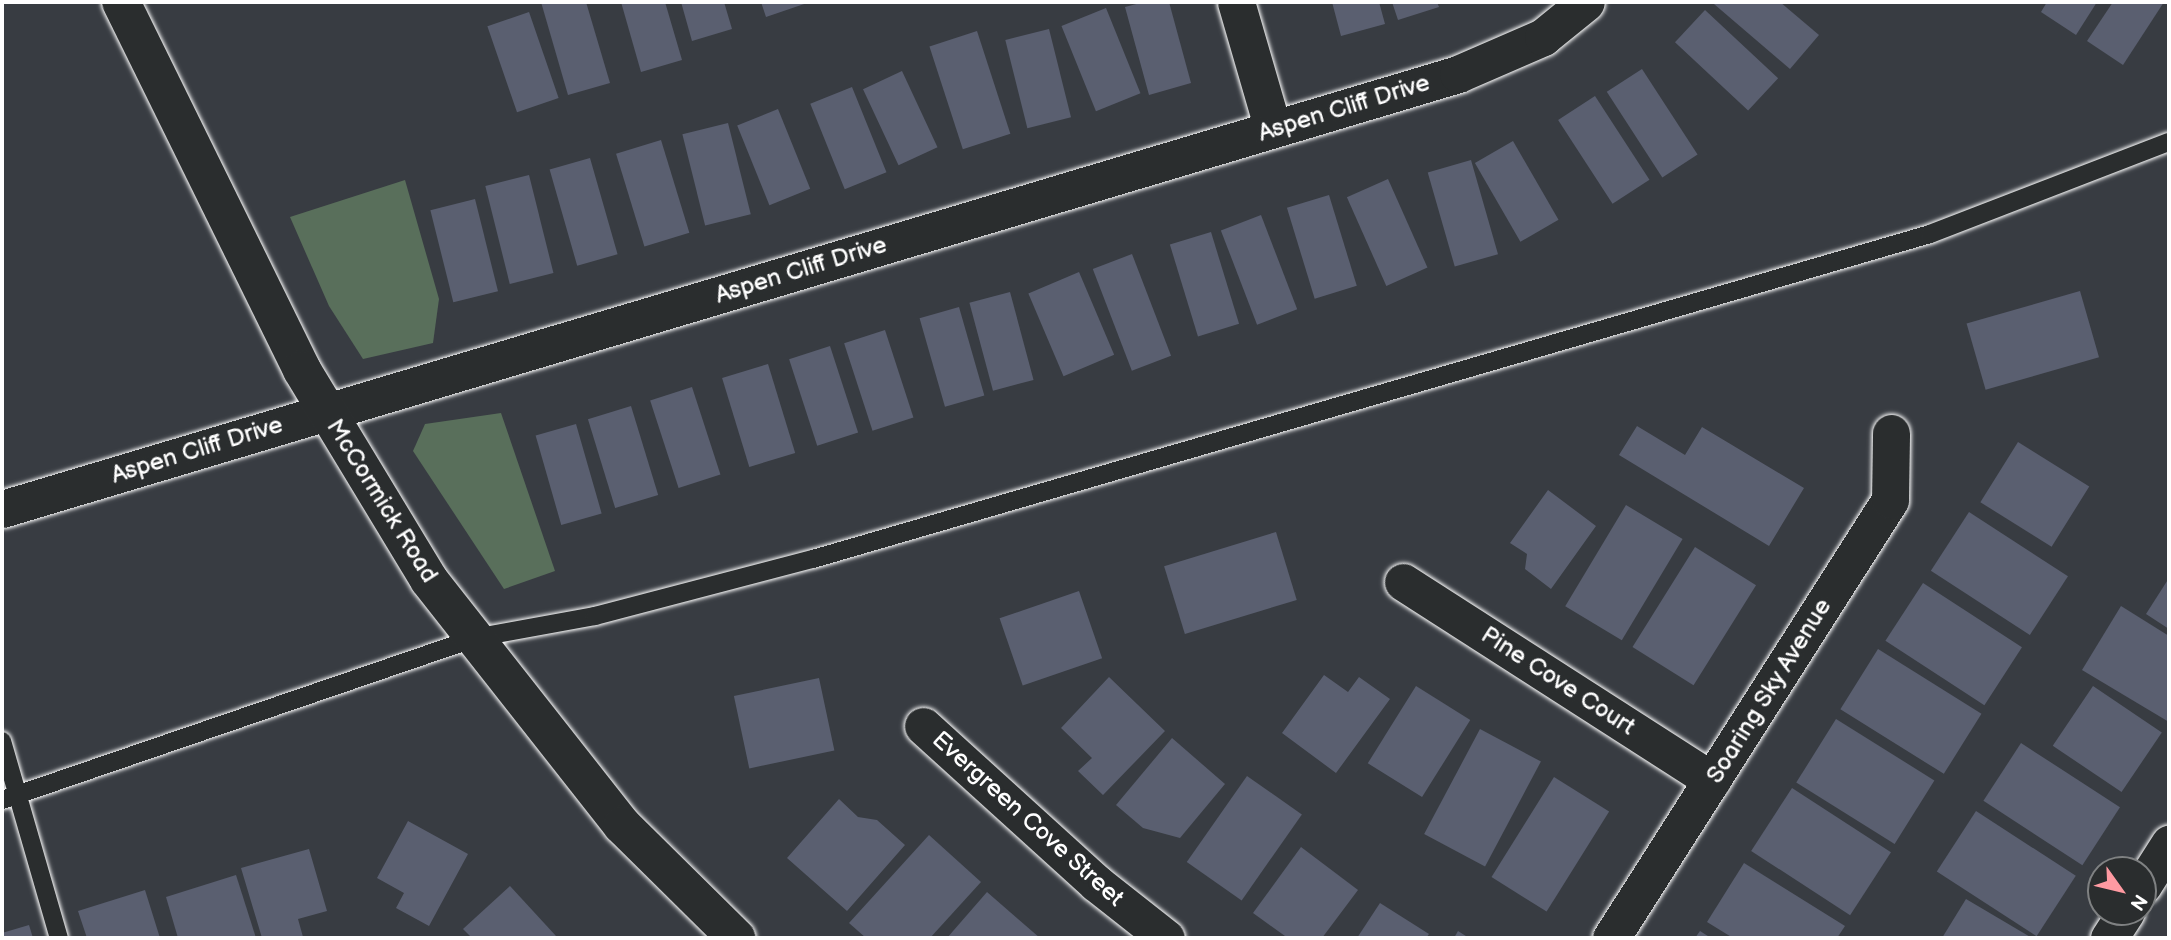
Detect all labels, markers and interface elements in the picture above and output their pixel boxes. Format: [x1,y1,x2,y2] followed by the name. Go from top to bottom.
[1255,68,1433,148] street label: Aspen Cliff Drive
[712,230,890,310] street label: Aspen Cliff Drive
[108,410,286,490] street label: Aspen Cliff Drive
[320,414,444,588] street label: McCormick Road
[1700,592,1838,790] street label: Soaring Sky Avenue
[1476,621,1640,741] street label: Pine Cove Court
[926,725,1130,913] street label: Evergreen Cove Street
[2087,856,2157,926] north arrow
[2125,890,2152,914] text: N

